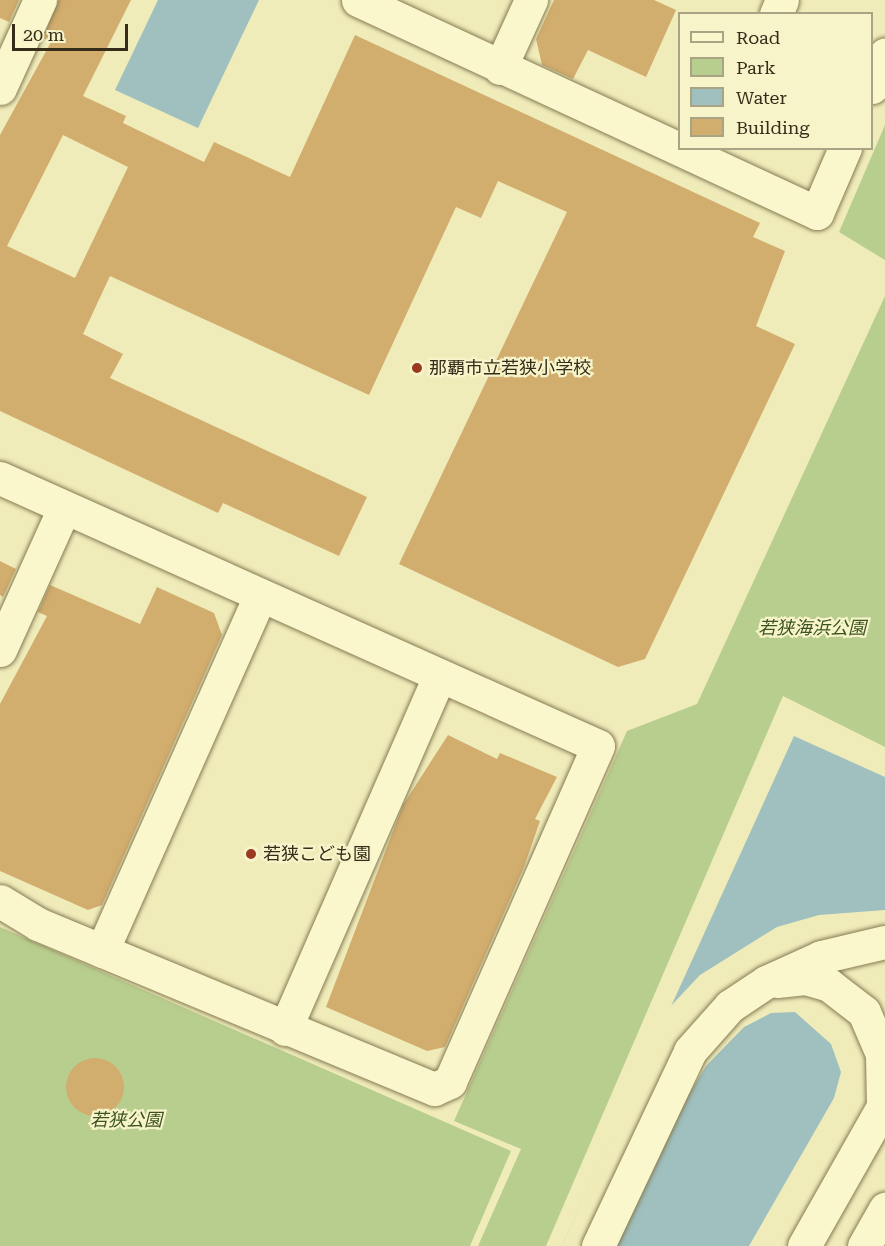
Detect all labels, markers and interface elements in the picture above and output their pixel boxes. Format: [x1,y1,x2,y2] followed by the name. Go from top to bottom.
[15,12,130,50] scale bar
[678,12,873,150] legend
[23,24,64,45] text: 20 m
[736,27,780,48] text: Road
[736,57,776,78] text: Park
[736,87,787,108] text: Water
[736,117,810,138] text: Building
[429,357,591,379] place label: 那覇市立若狭小学校
[410,361,424,375] marker: 那覇市立若狭小学校
[758,617,866,639] park label: 若狭海浜公園
[263,843,371,865] place label: 若狭こども園
[244,847,258,861] marker: 若狭こども園
[90,1109,162,1131] park label: 若狭公園

